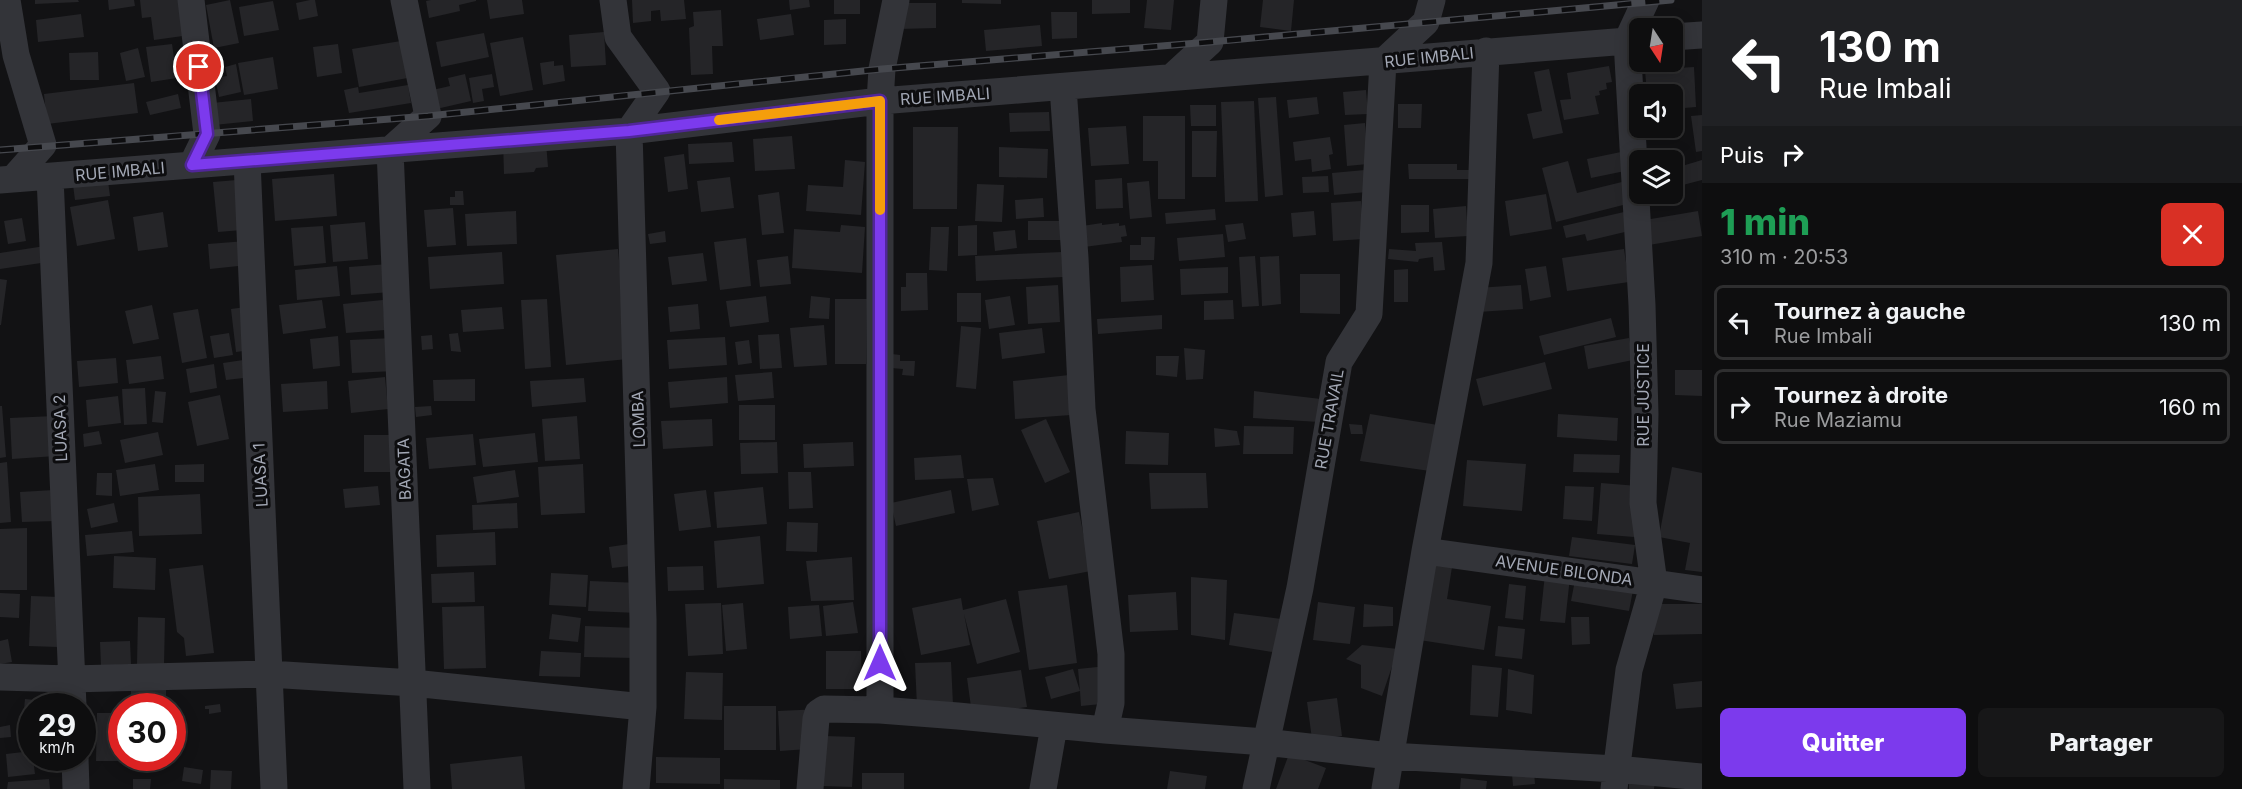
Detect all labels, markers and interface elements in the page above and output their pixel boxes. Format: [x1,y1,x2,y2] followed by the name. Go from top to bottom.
[1629,18,1683,72] north arrow
[1629,18,1683,204] map controls
[1819,21,1941,72] text: 130 m
[1720,24,1798,102] icon: left
[173,41,224,92] pin
[1383,42,1475,72] street label: RUE IMBALI
[182,50,215,83] icon: arrive
[1819,72,1952,105] text: Rue Imbali
[899,83,991,109] street label: RUE IMBALI
[1629,84,1683,138] button: sound
[1776,138,1809,171] icon: right
[1720,142,1764,168] text: Puis
[1629,150,1683,204] button: layers
[74,157,166,185] street label: RUE IMBALI
[1720,200,1810,244] text: 1 min
[2161,203,2224,266] button: close
[1720,245,1848,269] text: 310 m · 20:53
[1774,298,1966,324] text: Tournez à gauche
[1723,306,1756,339] icon: left
[2159,310,2221,336] text: 130 m
[1774,324,1872,348] text: Rue Imbali
[1633,343,1653,447] street label: RUE JUSTICE
[1310,367,1348,471] street label: RUE TRAVAIL
[1774,382,1948,408] text: Tournez à droite
[627,390,649,448] street label: LOMBA
[1723,390,1756,423] icon: right
[49,394,71,462] street label: LUASA 2
[2159,394,2221,420] text: 160 m
[1774,408,1902,432] text: Rue Maziamu
[393,438,415,500] street label: BAGATA
[248,443,272,507] street label: LUASA 1
[1494,550,1634,590] street label: AVENUE BILONDA
[848,631,912,695] position arrow
[108,693,186,771] speed limit sign: 30
[38,707,76,743] text: 29
[1720,708,1966,777] button: Quitter
[1978,708,2224,777] button: Partager
[39,738,75,757] text: km/h

